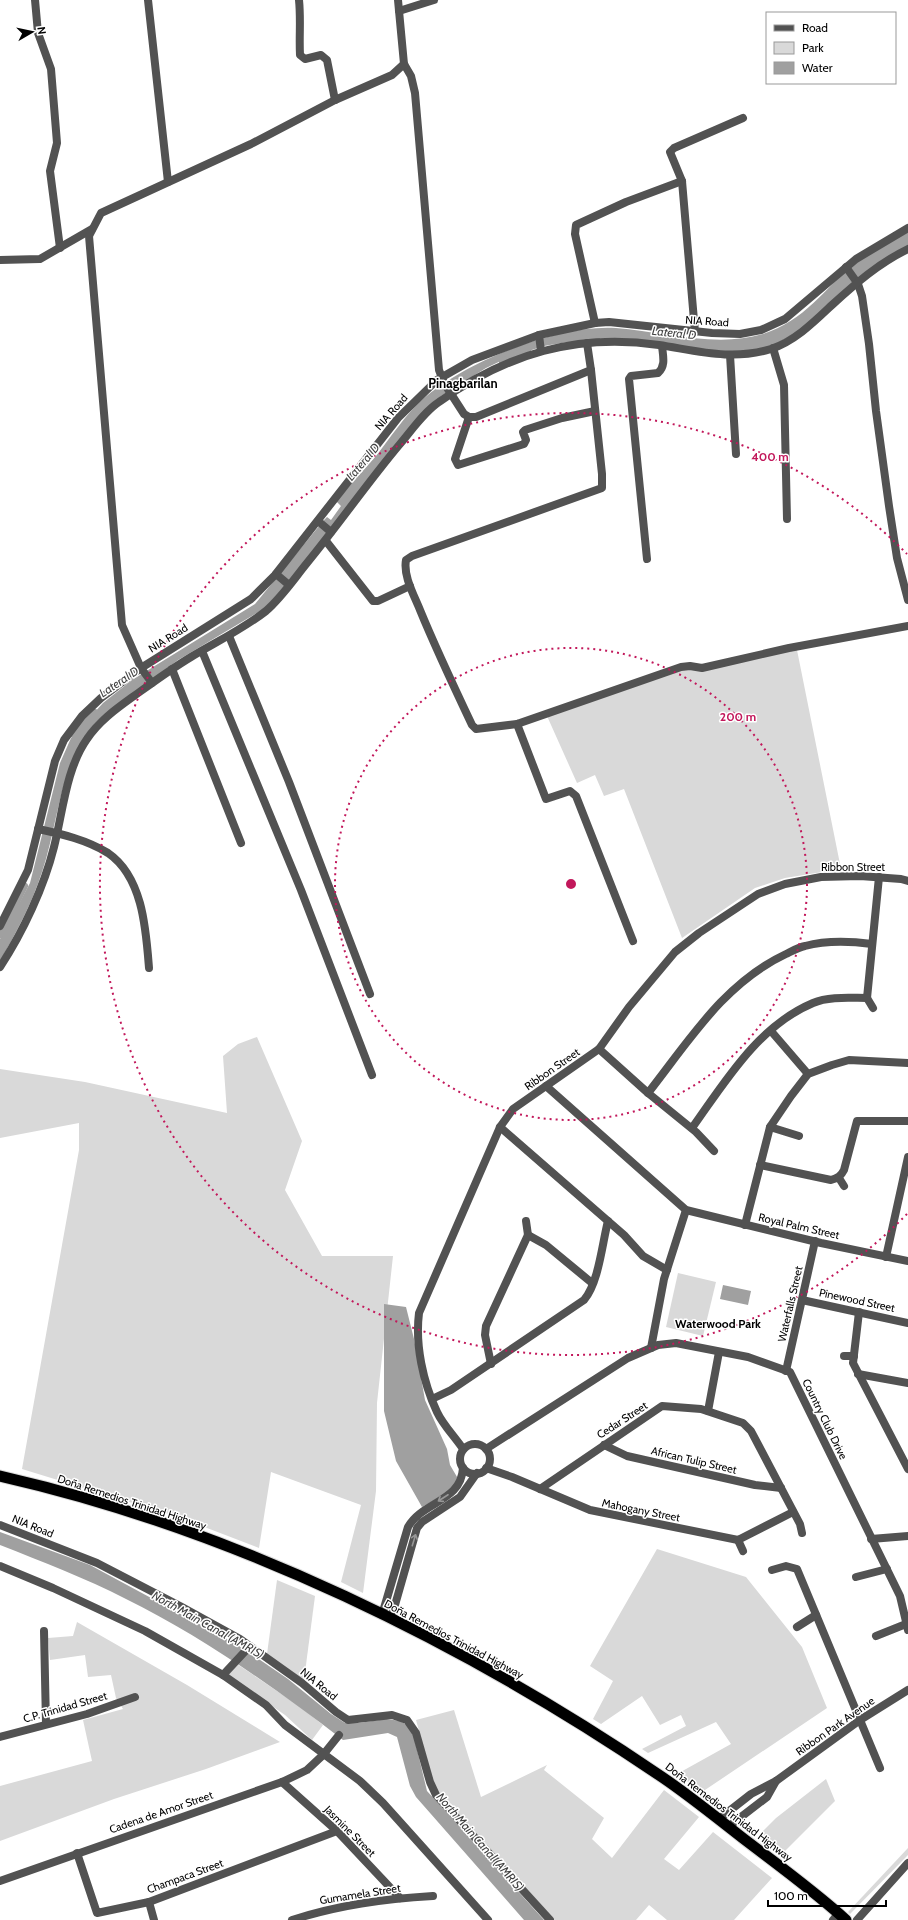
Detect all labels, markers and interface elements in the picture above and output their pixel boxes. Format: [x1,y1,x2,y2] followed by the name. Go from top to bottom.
[12,12,52,52] north arrow
[766,12,896,84] legend
[802,20,828,35] text: Road
[34,25,49,35] text: N
[802,40,824,55] text: Park
[802,60,833,75] text: Water
[685,312,729,330] street label: NIA Road
[651,323,697,342] water label: Lateral D
[428,375,498,391] district label: Pinagbarilan
[371,391,411,433] street label: NIA Road
[343,440,383,484] water label: Lateral D
[751,449,789,464] text: 400 m
[146,620,190,656] street label: NIA Road
[96,663,141,700] water label: Lateral D
[720,709,756,724] text: 200 m
[821,860,885,874] street label: Ribbon Street
[564,877,578,891] centre of rings
[522,1045,582,1093] street label: Ribbon Street
[757,1210,841,1242] street label: Royal Palm Street
[774,1264,806,1343] street label: Waterfalls Street
[818,1285,896,1315] street label: Pinewood Street
[675,1316,761,1331] district label: Waterwood Park
[799,1376,851,1462] street label: Country Club Drive
[594,1398,650,1442] street label: Cedar Street
[650,1443,738,1477] street label: African Tulip Street
[56,1471,209,1533] street label: Doña Remedios Trinidad Highway
[438,1494,449,1502] one-way arrow
[601,1496,681,1524] street label: Mahogany Street
[10,1511,56,1541] street label: NIA Road
[411,1534,418,1547] one-way arrow
[150,1588,267,1662] water label: North Main Canal (AMRIS)
[382,1596,526,1682] street label: Doña Remedios Trinidad Highway
[298,1665,340,1703] street label: NIA Road
[21,1688,109,1726] street label: C.P. Trinidad Street
[793,1693,877,1758] street label: Ribbon Park Avenue
[663,1760,796,1865] street label: Doña Remedios Trinidad Highway
[107,1788,215,1836] street label: Cadena de Amor Street
[433,1789,527,1894] water label: North Main Canal (AMRIS)
[321,1802,379,1860] street label: Jasmine Street
[145,1856,225,1896] street label: Champaca Street
[318,1881,402,1907] street label: Gumamela Street
[768,1882,886,1908] scale bar
[774,1888,808,1903] text: 100 m

